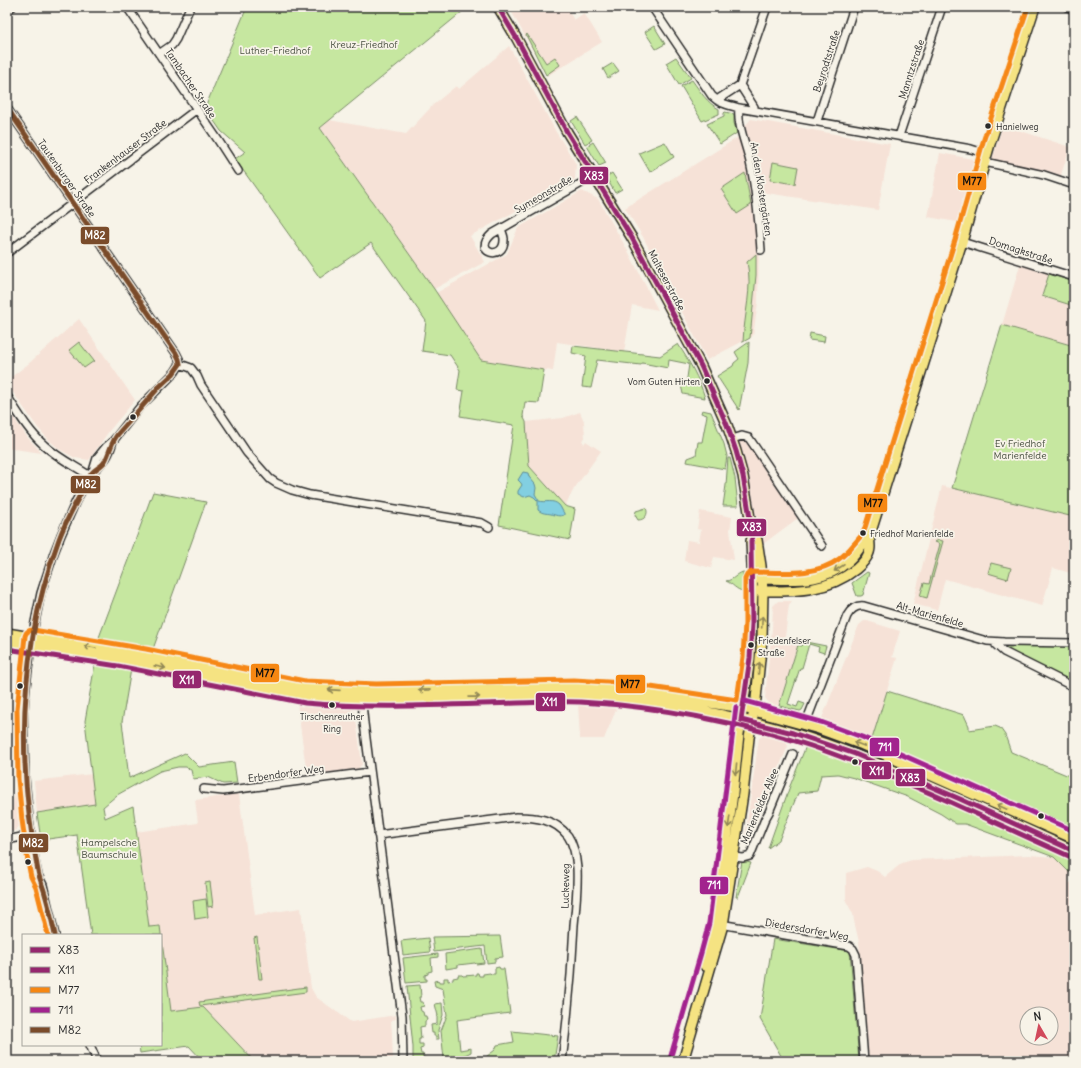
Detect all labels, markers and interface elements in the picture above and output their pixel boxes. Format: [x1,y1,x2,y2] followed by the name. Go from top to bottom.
[810,28,843,94] street label: Beyrodtstraße
[330,38,398,51] park label: Kreuz-Friedhof
[896,38,927,101] street label: Manntzstraße
[240,44,311,57] park label: Luther-Friedhof
[162,46,219,121] street label: Tambacher Straße
[82,116,169,187] street label: Frankenhauser Straße
[983,121,993,131] marker: Hanielweg
[996,121,1039,132] place label: Hanielweg
[35,137,98,220] street label: Tautenburger Straße
[748,141,775,237] street label: An den Klostergärten
[579,166,609,185] line badge: X83
[584,169,604,183] text: X83
[512,172,575,216] street label: Symeonstraße
[957,172,987,191] line badge: M77
[962,174,982,188] text: M77
[80,226,110,245] line badge: M82
[84,228,106,242] text: M82
[987,234,1054,267] street label: Domagkstraße
[645,248,688,313] street label: Malteserstraße
[628,376,700,387] place label: Vom Guten Hirten
[702,376,712,386] marker: Vom Guten Hirten
[128,412,138,422] unlabelled marker
[993,437,1047,462] park label: Ev Friedhof Marienfelde
[70,475,101,494] line badge: M82
[75,477,97,491] text: M82
[857,493,888,513] line badge: M77
[863,496,883,510] text: M77
[736,518,767,537] line badge: X83
[742,520,762,534] text: X83
[858,528,868,538] marker: Friedhof Marienfelde
[870,528,954,539] place label: Friedhof Marienfelde
[834,564,845,572] one-way arrow
[895,599,965,630] street label: Alt-Marienfelde
[759,616,766,629] one-way arrow
[758,635,811,658] place label: Friedenfelser Straße
[746,640,756,650] marker: Friedenfelser Straße
[84,643,97,651] one-way arrow
[756,662,763,675] one-way arrow
[153,663,166,671] one-way arrow
[250,663,280,683] line badge: M77
[255,666,275,680] text: M77
[172,670,202,689] line badge: X11
[179,673,195,687] text: X11
[615,674,646,694] line badge: M77
[620,677,640,691] text: M77
[15,681,25,691] unlabelled marker
[328,686,341,694] one-way arrow
[418,686,431,694] one-way arrow
[535,692,566,712] line badge: X11
[467,693,480,701] one-way arrow
[542,695,558,709] text: X11
[327,700,337,710] marker: Tirschenreuther Ring
[300,711,365,734] place label: Tirschenreuther Ring
[869,737,900,757] line badge: 711
[853,740,865,747] one-way arrow
[878,740,892,754] text: 711
[850,757,860,767] unlabelled marker
[861,761,892,780] line badge: X11
[247,762,325,785] street label: Erbendorfer Weg
[732,762,740,775] one-way arrow
[869,764,885,778] text: X11
[738,766,781,846] street label: Marienfelder Allee
[895,768,926,787] line badge: X83
[900,771,920,785] text: X83
[996,803,1008,810] one-way arrow
[1036,811,1046,821] unlabelled marker
[725,815,733,828] one-way arrow
[18,833,49,853] line badge: M82
[22,836,44,850] text: M82
[81,836,137,861] park label: Hampelsche Baumschule
[23,857,33,867] unlabelled marker
[559,863,572,909] street label: Luckeweg
[699,876,729,895] line badge: 711
[707,878,721,892] text: 711
[764,916,850,943] street label: Diedersdorfer Weg
[22,934,162,1046] legend
[58,942,79,957] text: X83
[58,962,75,977] text: X11
[58,982,80,997] text: M77
[58,1002,73,1017] text: 711
[1019,1006,1059,1046] north arrow
[1033,1009,1042,1024] text: N
[58,1022,82,1037] text: M82

